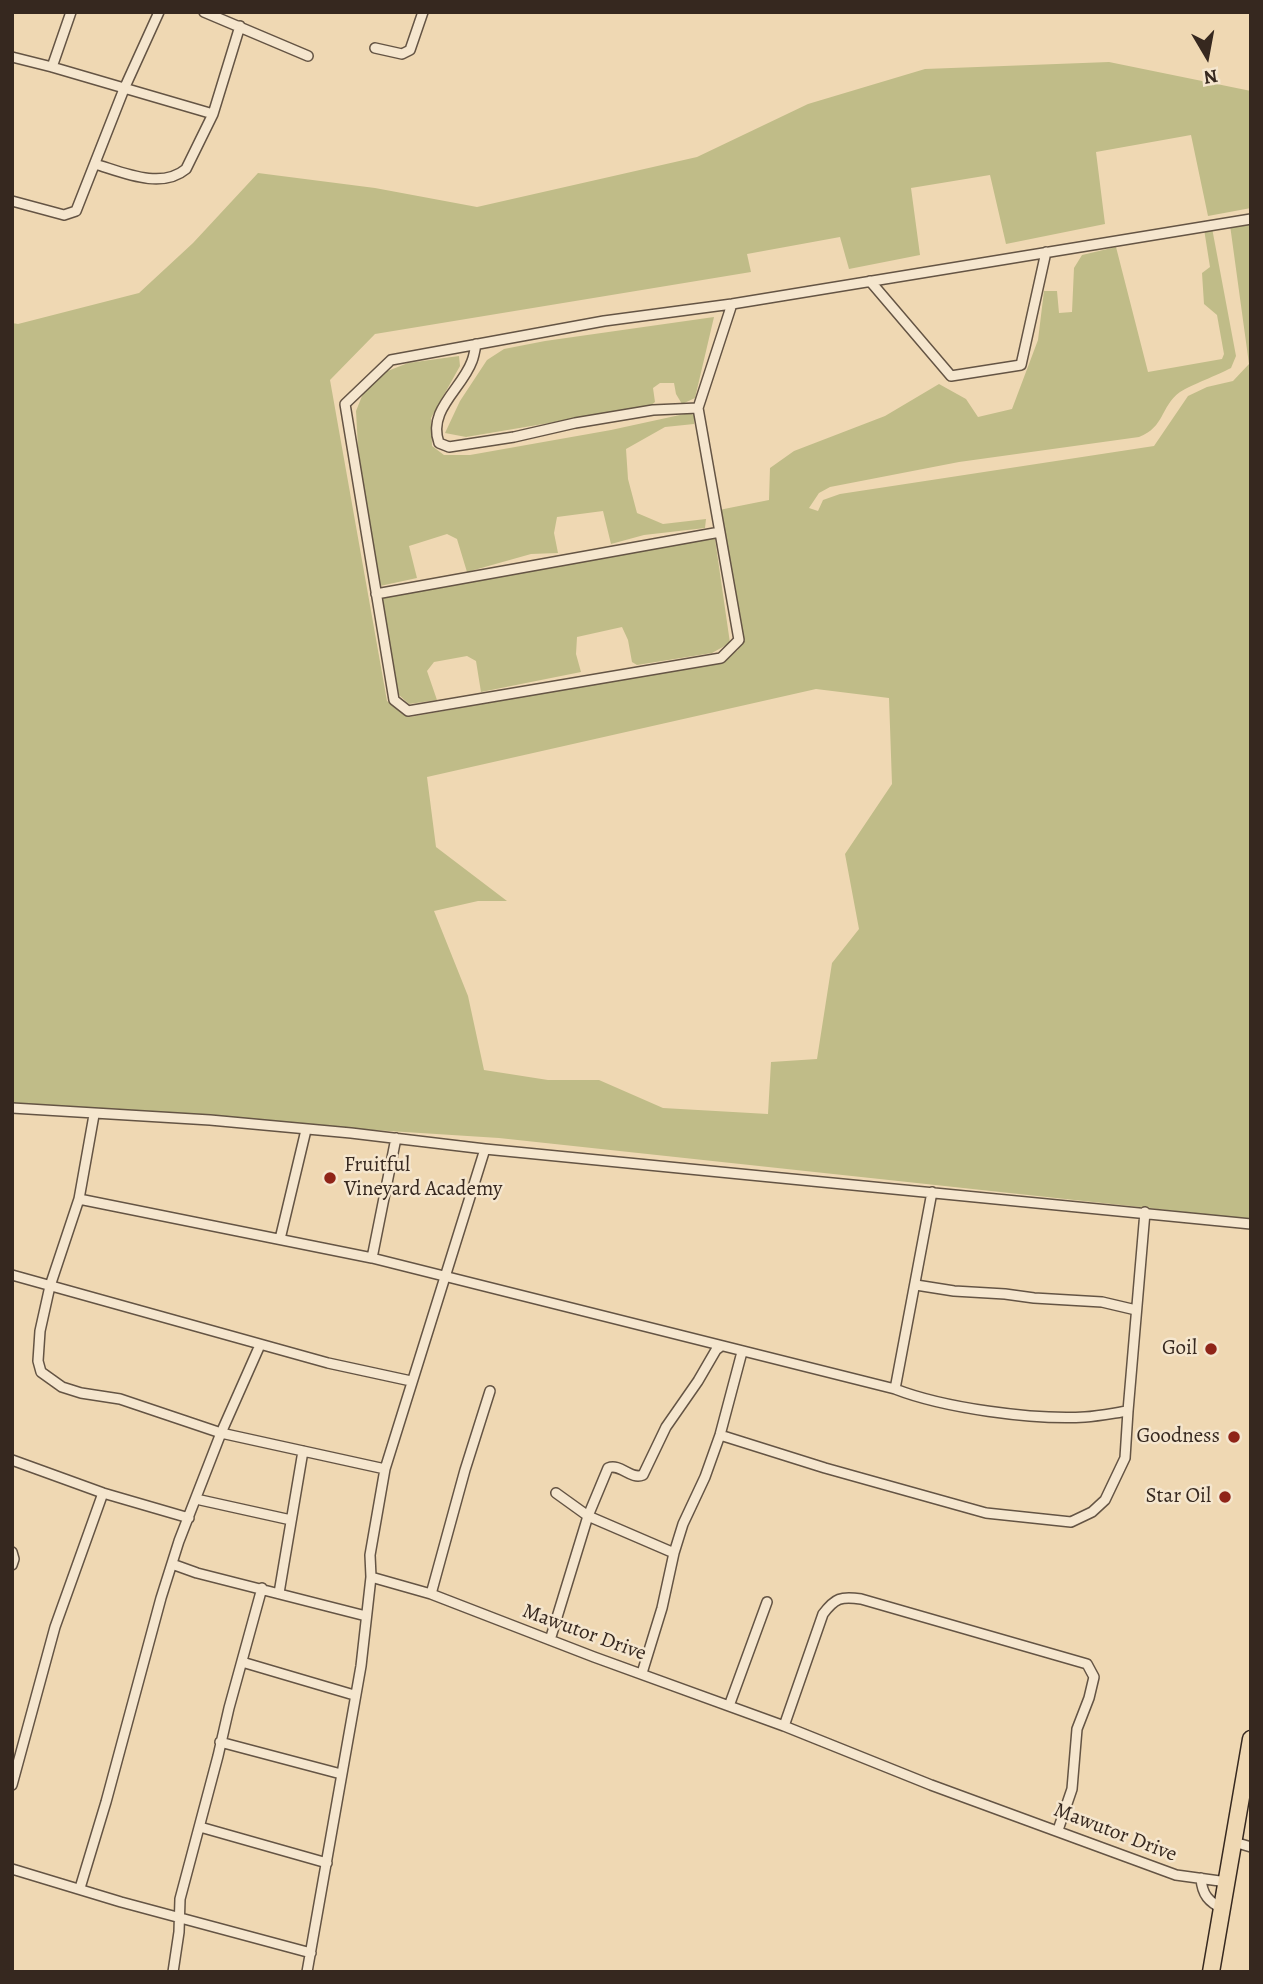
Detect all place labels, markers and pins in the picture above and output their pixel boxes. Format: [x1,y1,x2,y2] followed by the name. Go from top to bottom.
[344,1153,502,1203] place label: Fruitful Vineyard Academy
[322,1170,338,1186] marker: Fruitful Vineyard Academy
[1162,1336,1197,1362] place label: Goil
[1203,1341,1219,1357] marker: Goil
[1136,1424,1220,1450] place label: Goodness
[1226,1429,1242,1445] marker: Goodness
[1145,1484,1211,1510] place label: Star Oil
[1217,1489,1233,1505] marker: Star Oil

